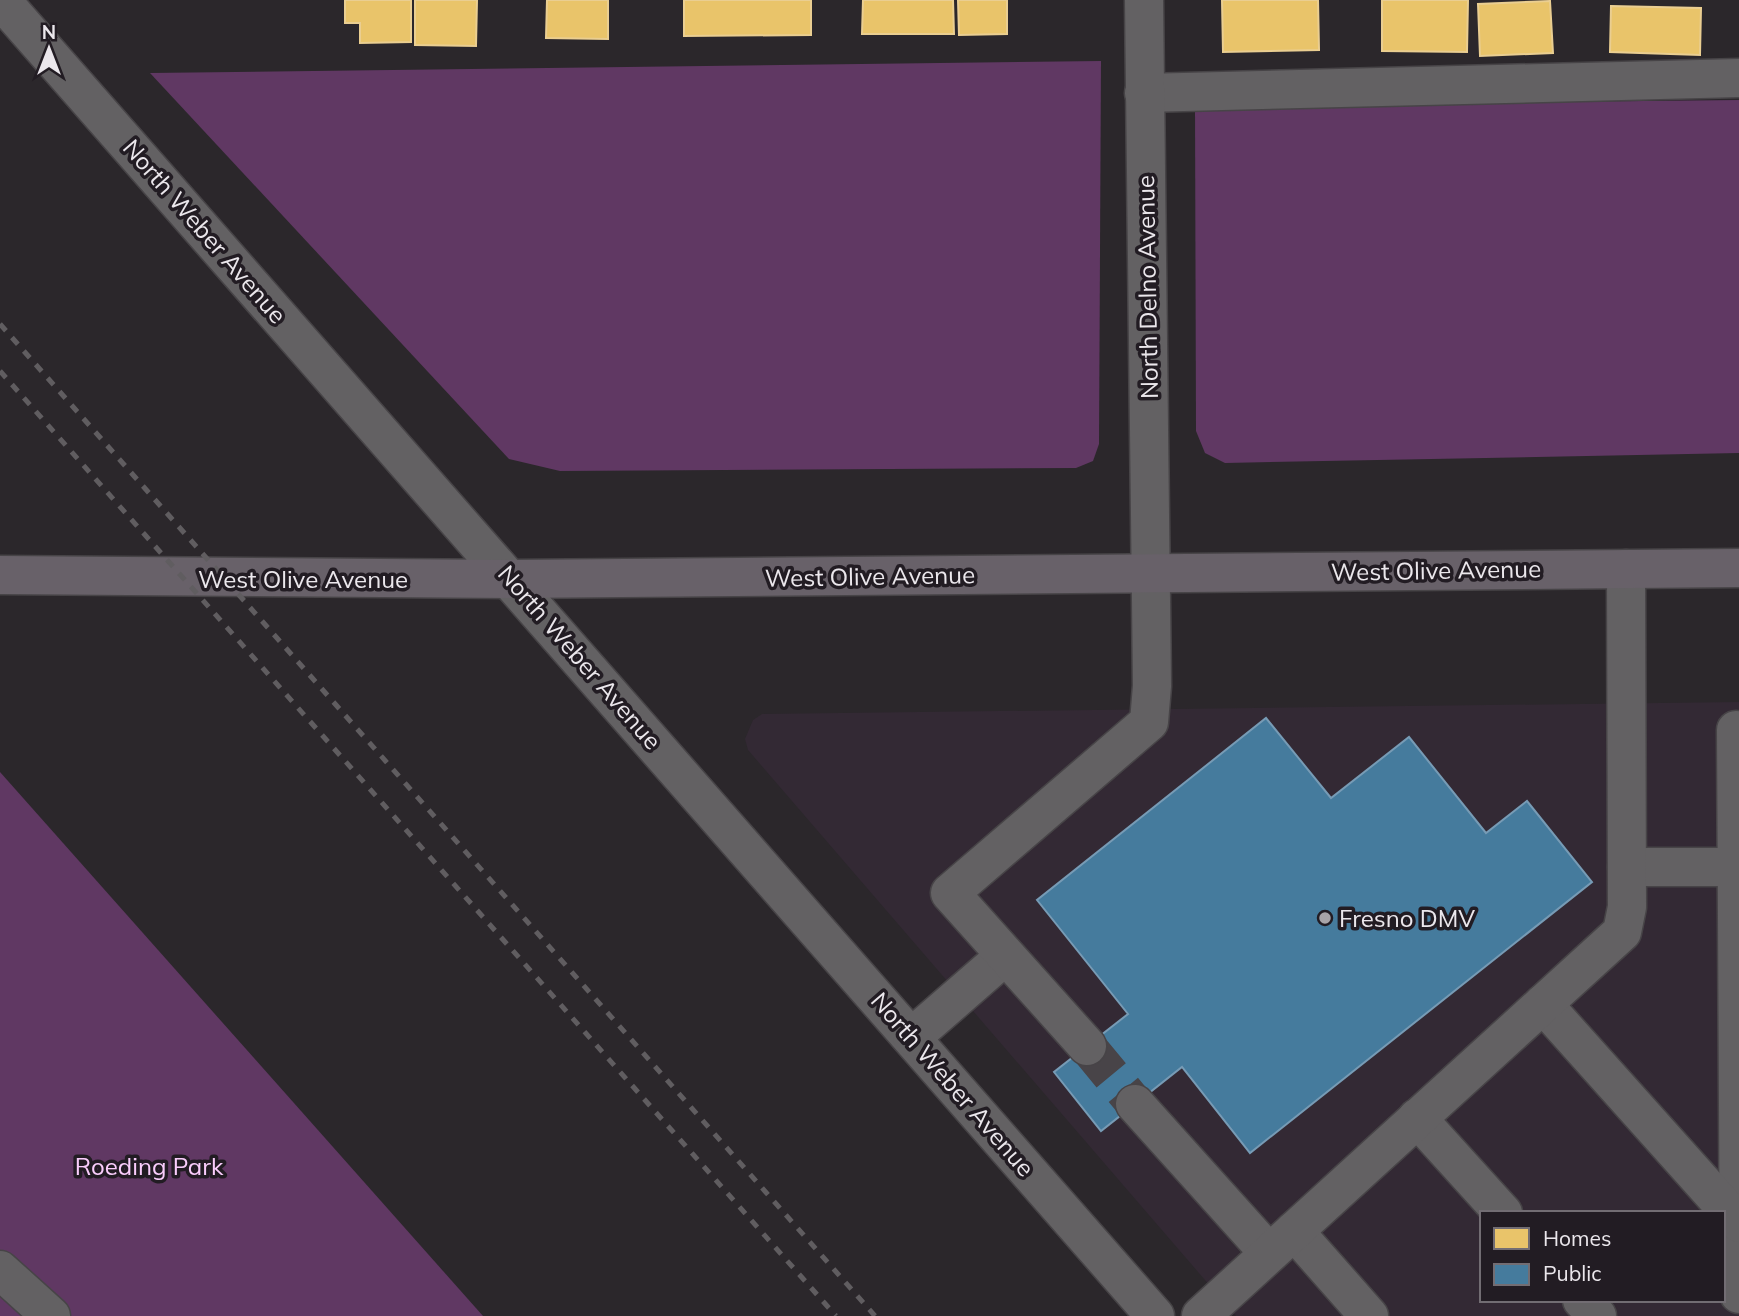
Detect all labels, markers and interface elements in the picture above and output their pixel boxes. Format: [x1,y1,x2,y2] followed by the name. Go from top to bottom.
[14,14,84,84] north arrow
[42,20,56,44] text: N
[117,133,293,329] street label: North Weber Avenue
[1130,175,1164,399] street label: North Delno Avenue
[1331,553,1541,587] street label: West Olive Avenue
[492,559,668,755] street label: North Weber Avenue
[765,559,975,593] street label: West Olive Avenue
[198,564,408,594] street label: West Olive Avenue
[1339,903,1475,933] place label: Fresno DMV
[1317,910,1333,926] marker: Fresno DMV
[865,986,1041,1182] street label: North Weber Avenue
[75,1151,224,1181] park label: Roeding Park
[1480,1211,1725,1302] legend
[1543,1225,1611,1251] text: Homes
[1543,1260,1602,1286] text: Public

